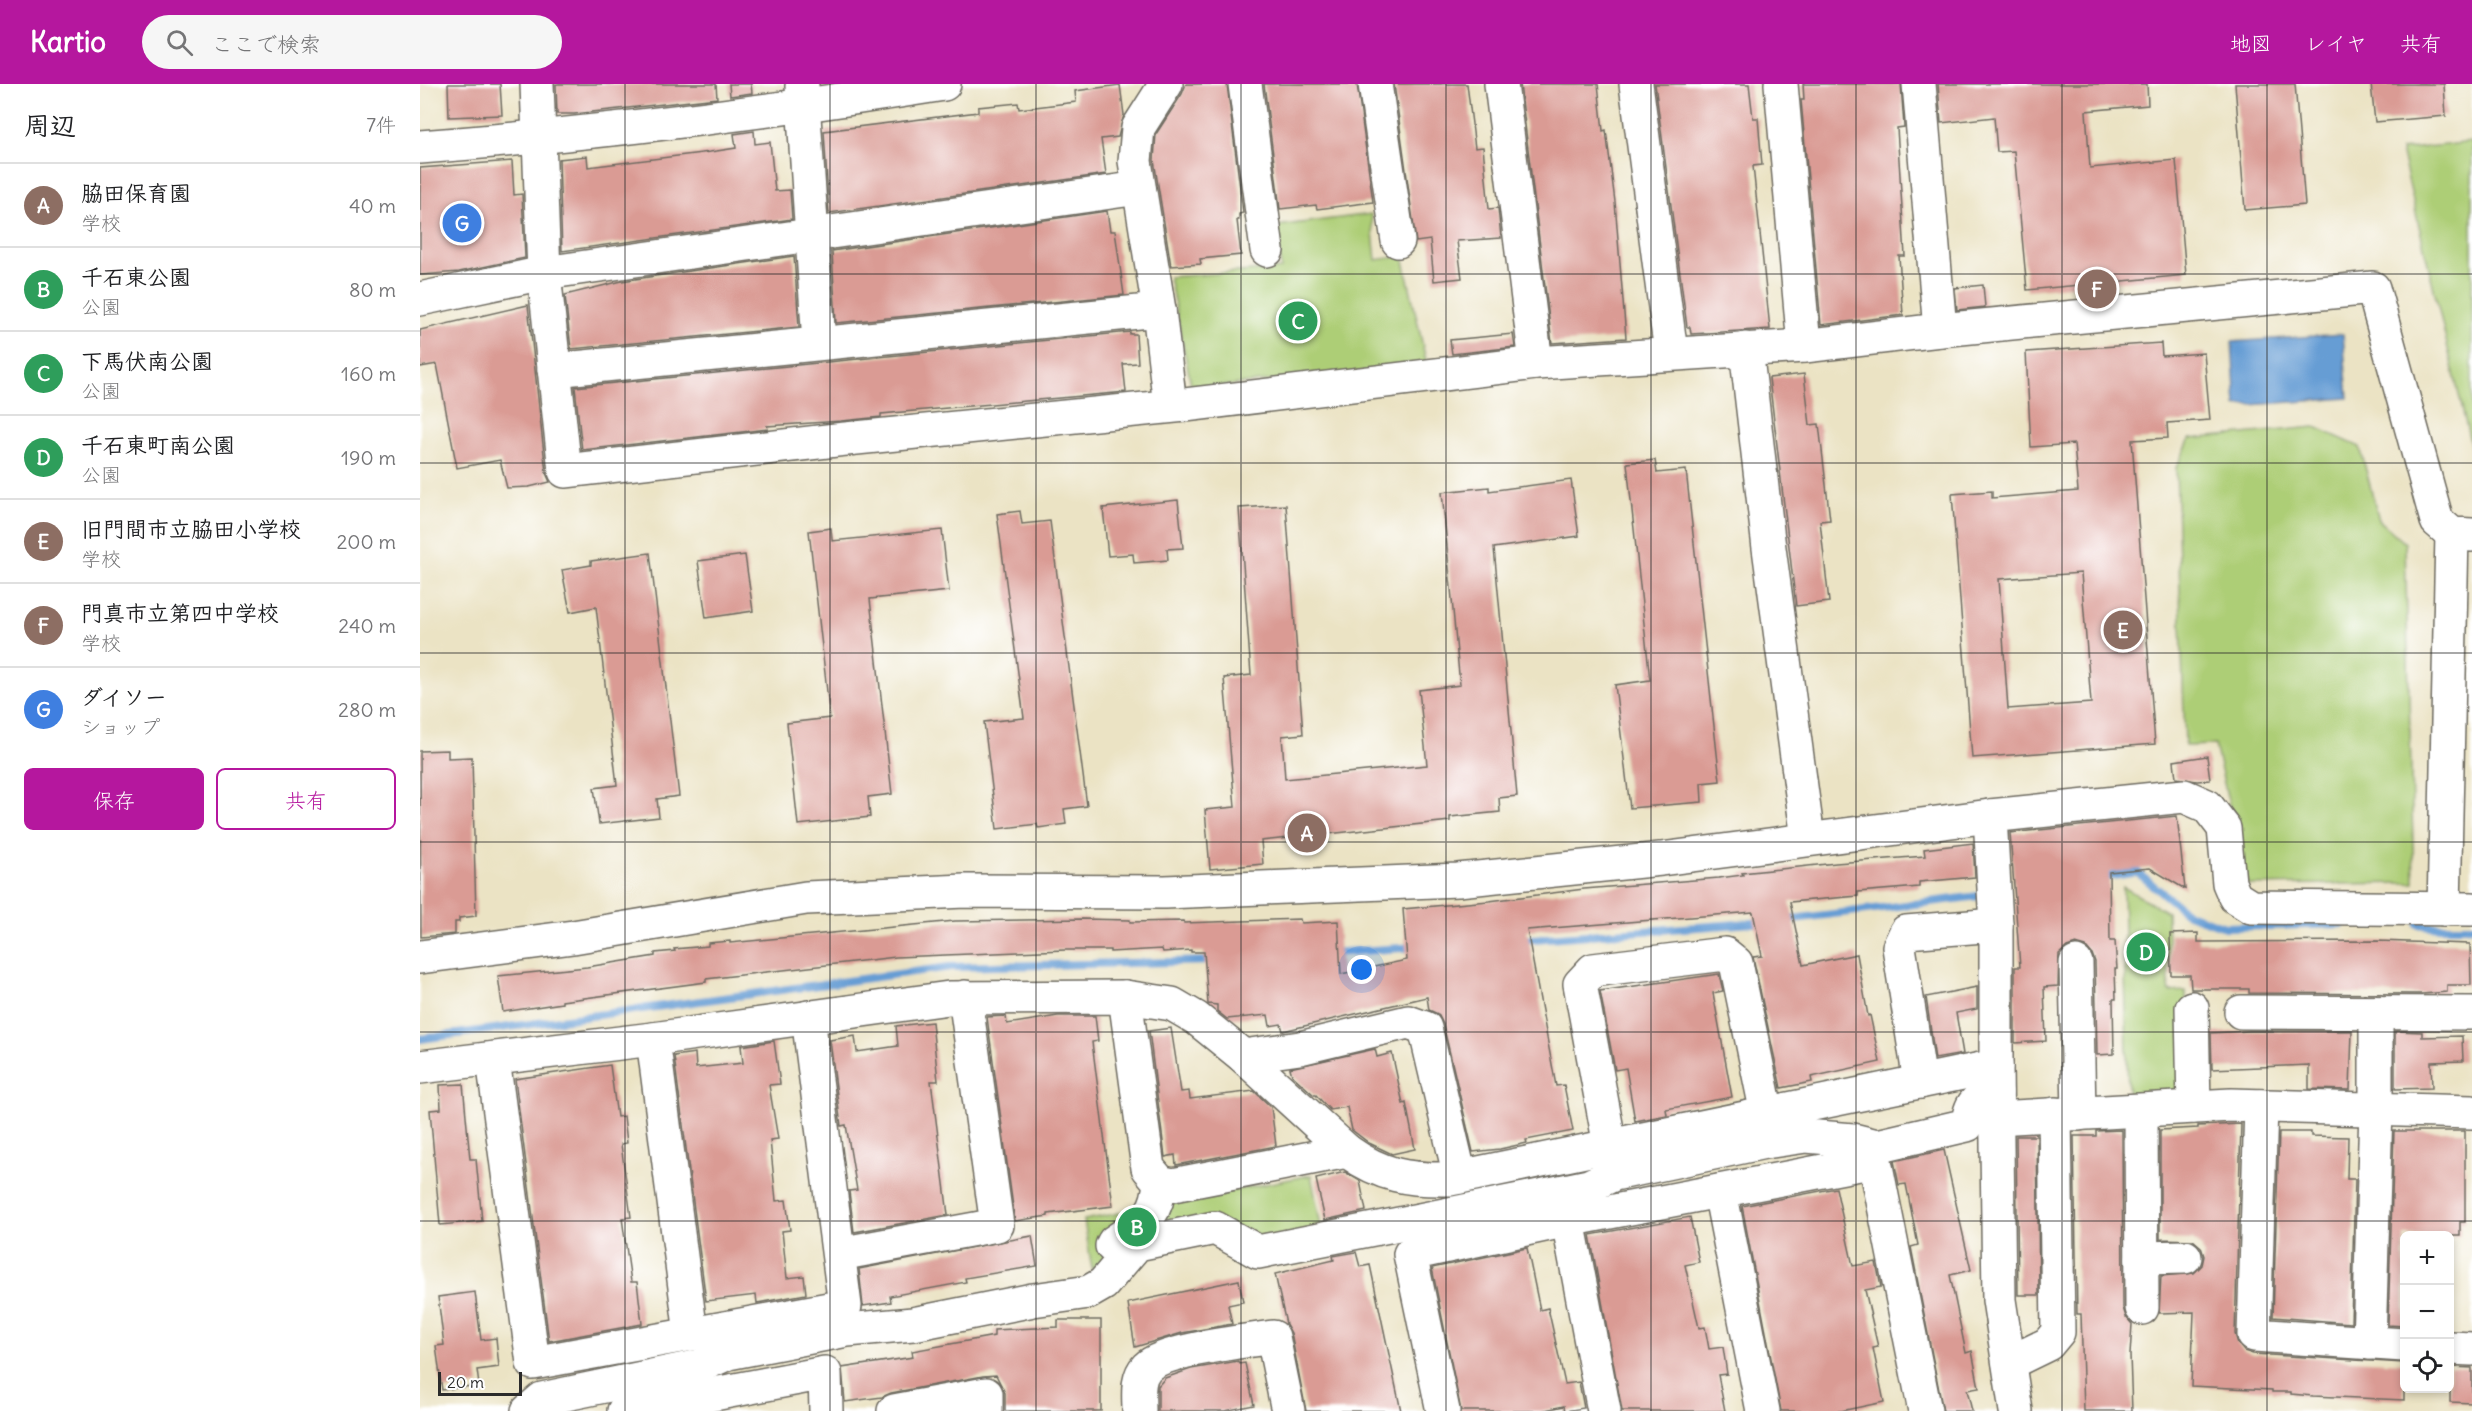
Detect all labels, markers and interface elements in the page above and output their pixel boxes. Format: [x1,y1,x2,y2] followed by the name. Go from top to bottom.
[142,15,562,69] search box
[30,24,106,60] text: Kartio
[163,26,196,59] icon: search
[211,30,321,58] text: ここで検索
[2230,30,2272,57] text: 地図
[2305,30,2367,57] text: レイヤ
[2400,30,2442,57] text: 共有
[24,109,76,142] text: 周辺
[366,112,396,137] text: 7件
[81,179,191,207] text: 脇田保育園
[37,193,50,218] text: A
[349,193,396,218] text: 40 m
[442,200,482,246] pin: G
[81,210,121,235] text: 学校
[81,263,191,291] text: 千石東公園
[2078,266,2116,312] pin: F
[37,277,50,302] text: B
[349,277,396,302] text: 80 m
[81,294,121,319] text: 公園
[1278,298,1318,344] pin: C
[81,347,213,375] text: 下馬伏南公園
[37,361,50,386] text: C
[341,361,396,386] text: 160 m
[81,378,121,403] text: 公園
[81,431,235,459] text: 千石東町南公園
[36,445,51,470] text: D
[341,445,396,470] text: 190 m
[81,462,121,487] text: 公園
[81,515,301,543] text: 旧門間市立脇田小学校
[38,529,49,554] text: E
[336,529,396,554] text: 200 m
[81,546,121,571] text: 学校
[81,599,279,627] text: 門真市立第四中学校
[2104,608,2142,652] pin: E
[38,613,49,638] text: F
[338,613,396,638] text: 240 m
[81,630,121,655] text: 学校
[81,683,167,711] text: ダイソー
[36,697,51,722] text: G
[338,697,396,722] text: 280 m
[81,714,160,739] text: ショップ
[24,768,204,830] button: 保存
[216,768,396,830] button: 共有
[1288,810,1326,855] pin: A
[2126,930,2166,974] pin: D
[1347,955,1376,984] your location
[1118,1204,1156,1250] pin: B
[2400,1231,2454,1393] map controls
[2400,1231,2454,1285] button: +
[2400,1285,2454,1339] button: −
[2400,1339,2454,1393] button: locate
[438,1369,522,1396] scale bar
[447,1372,484,1392] text: 20 m

